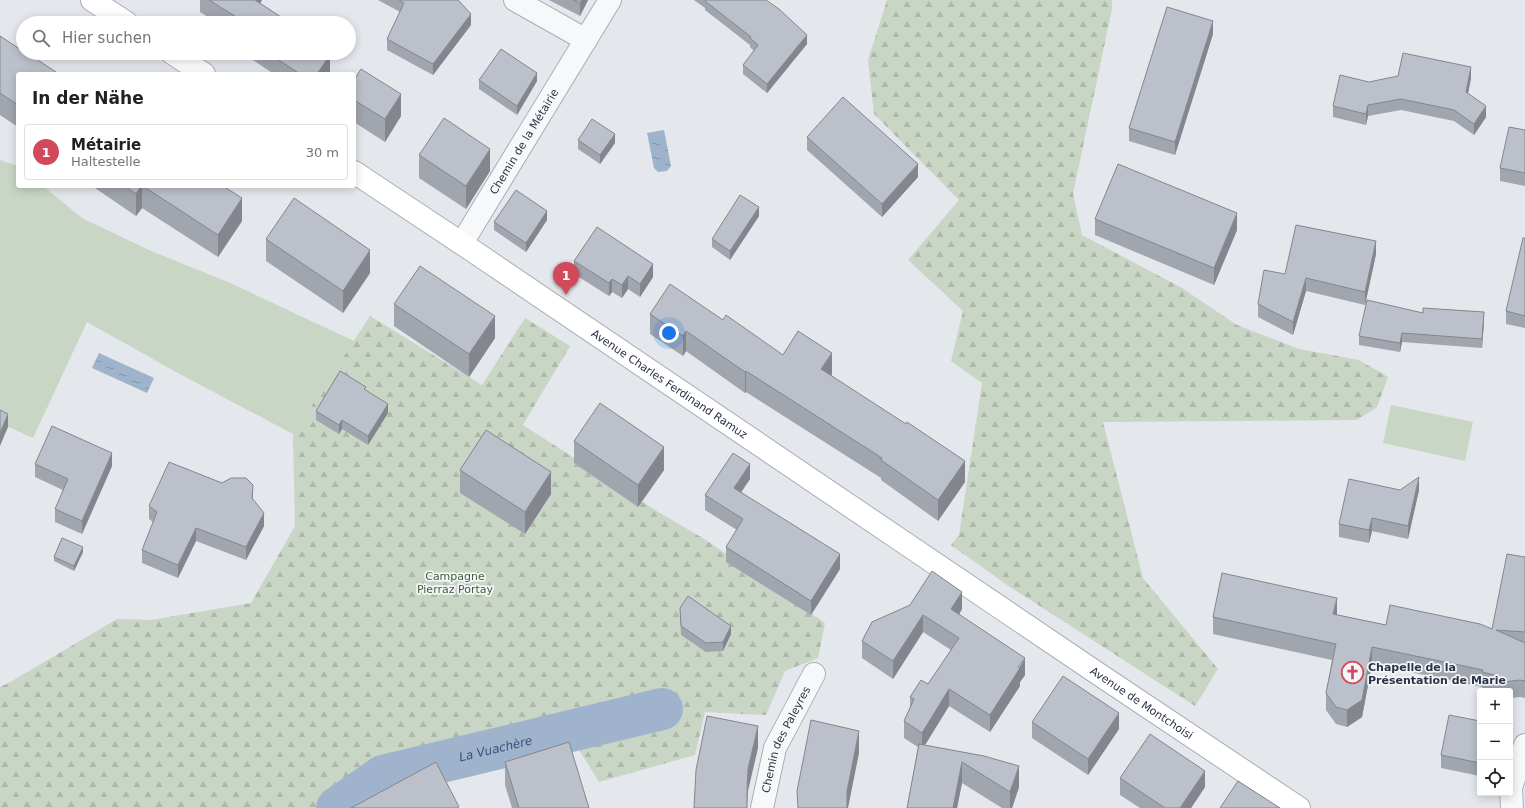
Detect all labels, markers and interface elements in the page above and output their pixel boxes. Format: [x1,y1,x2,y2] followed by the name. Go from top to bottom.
[16,16,356,60] search box
[30,27,52,49] icon: search
[62,29,151,47] text: Hier suchen
[487,86,561,197] street label: Chemin de la Métairie
[32,88,144,108] text: In der Nähe
[71,136,141,154] text: Métairie
[41,145,51,160] text: 1
[306,145,339,160] text: 30 m
[71,154,141,169] text: Haltestelle
[553,262,579,295] pin: 1
[659,323,679,343] your location
[589,327,750,442] street label: Avenue Charles Ferdinand Ramuz
[417,570,494,596] park label: Campagne Pierraz Portay
[1339,660,1365,686] church icon: Chapelle de la Présentation de Marie
[1368,661,1506,687] place label: Chapelle de la Présentation de Marie
[1088,664,1195,742] street label: Avenue de Montchoisi
[759,684,813,794] street label: Chemin des Paleyres
[1477,688,1513,796] map controls
[1477,688,1513,724] button: +
[1477,724,1513,760] button: −
[458,733,534,764] water label: La Vuachère
[1477,760,1513,796] button: locate

